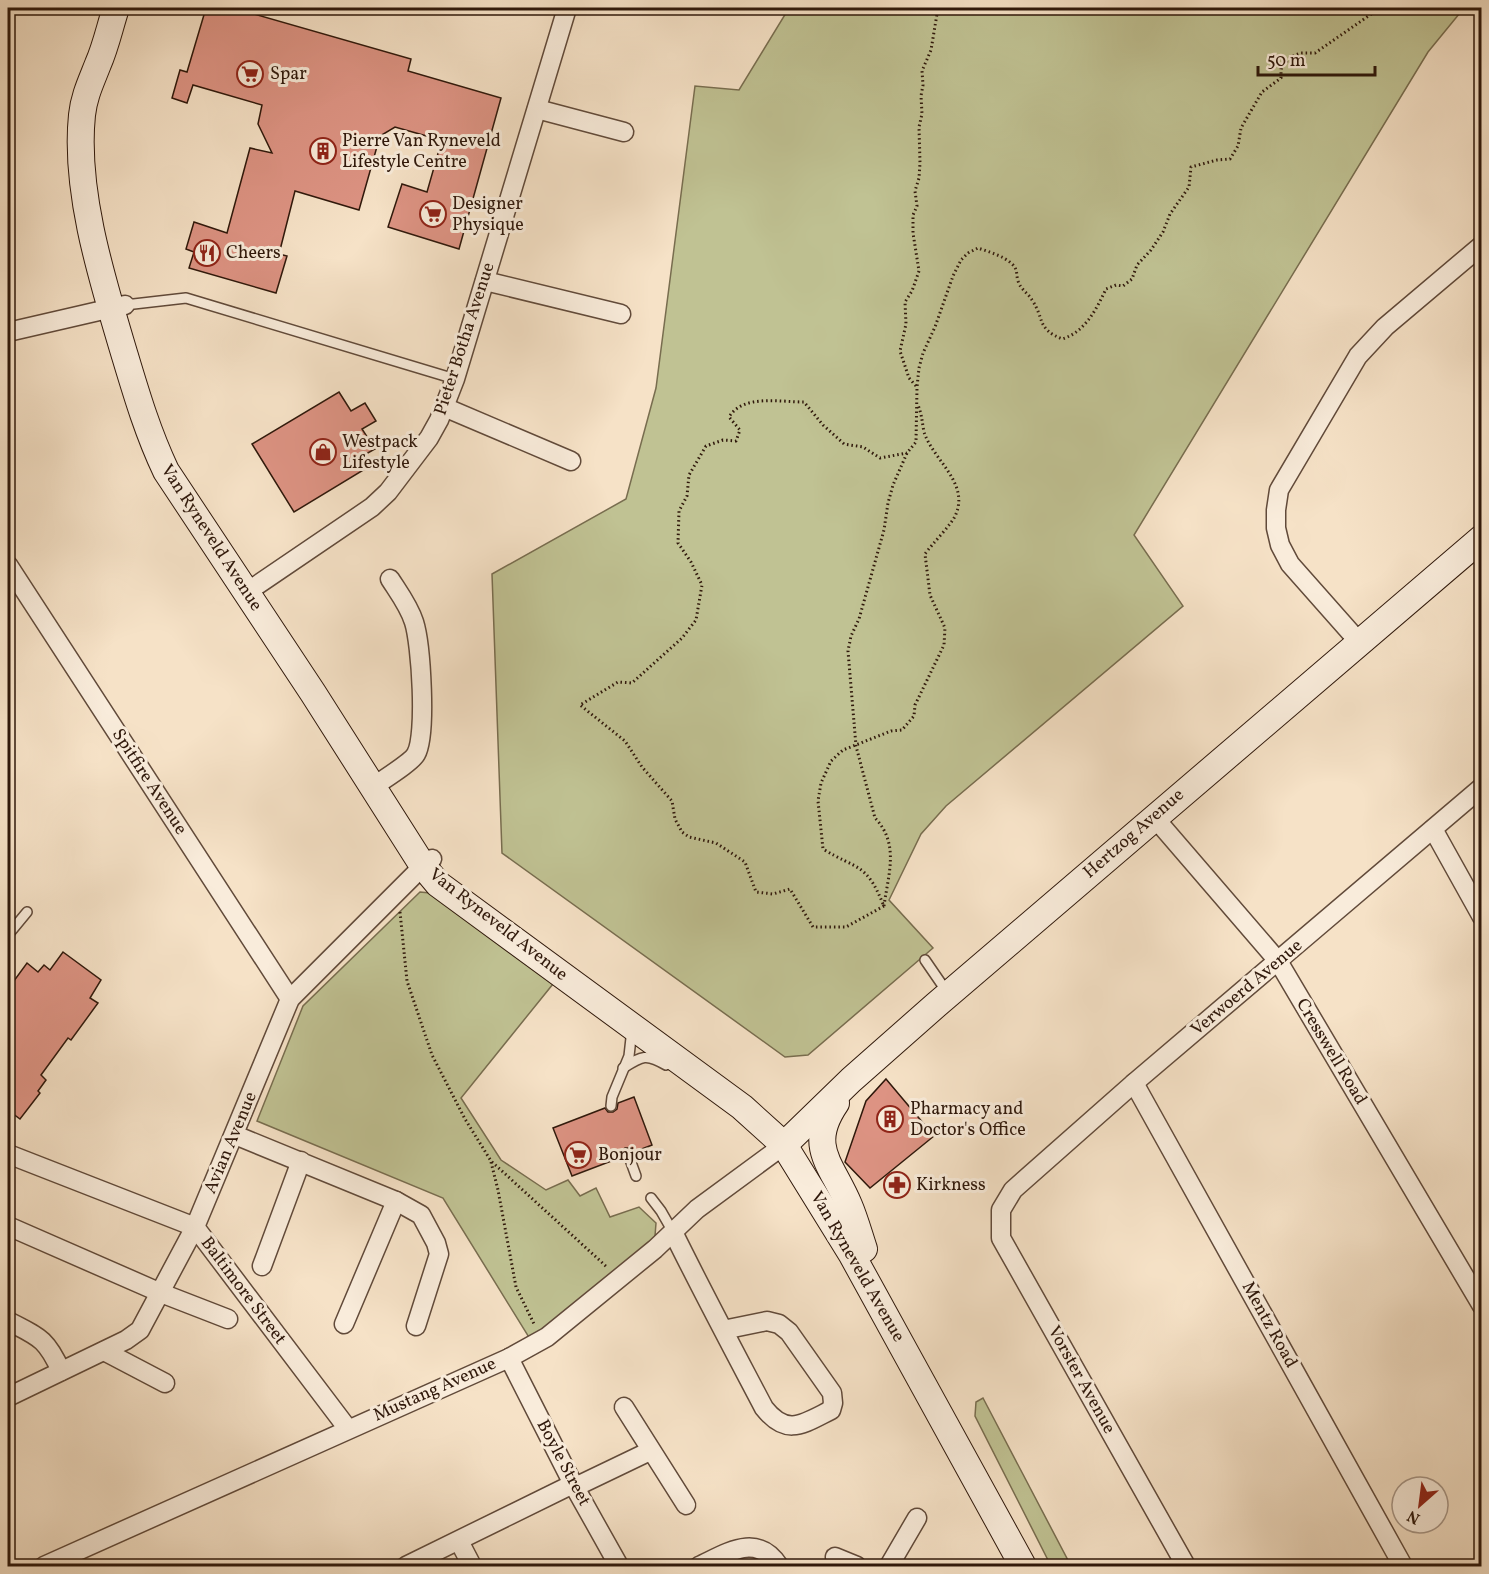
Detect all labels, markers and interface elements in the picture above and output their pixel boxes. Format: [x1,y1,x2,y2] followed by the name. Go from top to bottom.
[1258,39,1375,77] scale bar
[1267,49,1306,74] text: 50 m
[235,59,265,89] supermarket icon: Spar
[270,62,307,87] place label: Spar
[342,129,501,175] place label: Pierre Van Ryneveld Lifestyle Centre
[308,136,338,166] building icon: Pierre Van Ryneveld Lifestyle Centre
[452,192,524,238] place label: Designer Physique
[418,199,448,229] supermarket icon: Designer Physique
[192,238,222,268] restaurant icon: Cheers
[226,241,281,266] place label: Cheers
[428,259,502,419] street label: Pieter Botha Avenue
[342,430,418,476] place label: Westpack Lifestyle
[308,437,338,467] shop icon: Westpack Lifestyle
[154,460,268,616] street label: Van Ryneveld Avenue
[105,724,193,840] street label: Spitfire Avenue
[1078,783,1190,885] street label: Hertzog Avenue
[423,863,573,987] street label: Van Ryneveld Avenue
[1186,934,1308,1042] street label: Verwoerd Avenue
[1289,994,1373,1110] street label: Cresswell Road
[198,1088,264,1198] street label: Avian Avenue
[910,1097,1026,1143] place label: Pharmacy and Doctor's Office
[875,1104,905,1134] building icon: Pharmacy and Doctor's Office
[563,1140,593,1170] supermarket icon: Bonjour
[598,1143,662,1168] place label: Bonjour
[882,1170,912,1200] pharmacy icon: Kirkness
[916,1173,986,1198] place label: Kirkness
[804,1187,910,1347] street label: Van Ryneveld Avenue
[194,1232,292,1350] street label: Baltimore Street
[1235,1277,1303,1373] street label: Mentz Road
[1041,1321,1121,1439] street label: Vorster Avenue
[370,1352,500,1428] street label: Mustang Avenue
[530,1415,596,1511] street label: Boyle Street
[1390,1475,1450,1535] north arrow
[1403,1504,1424,1529] text: N

